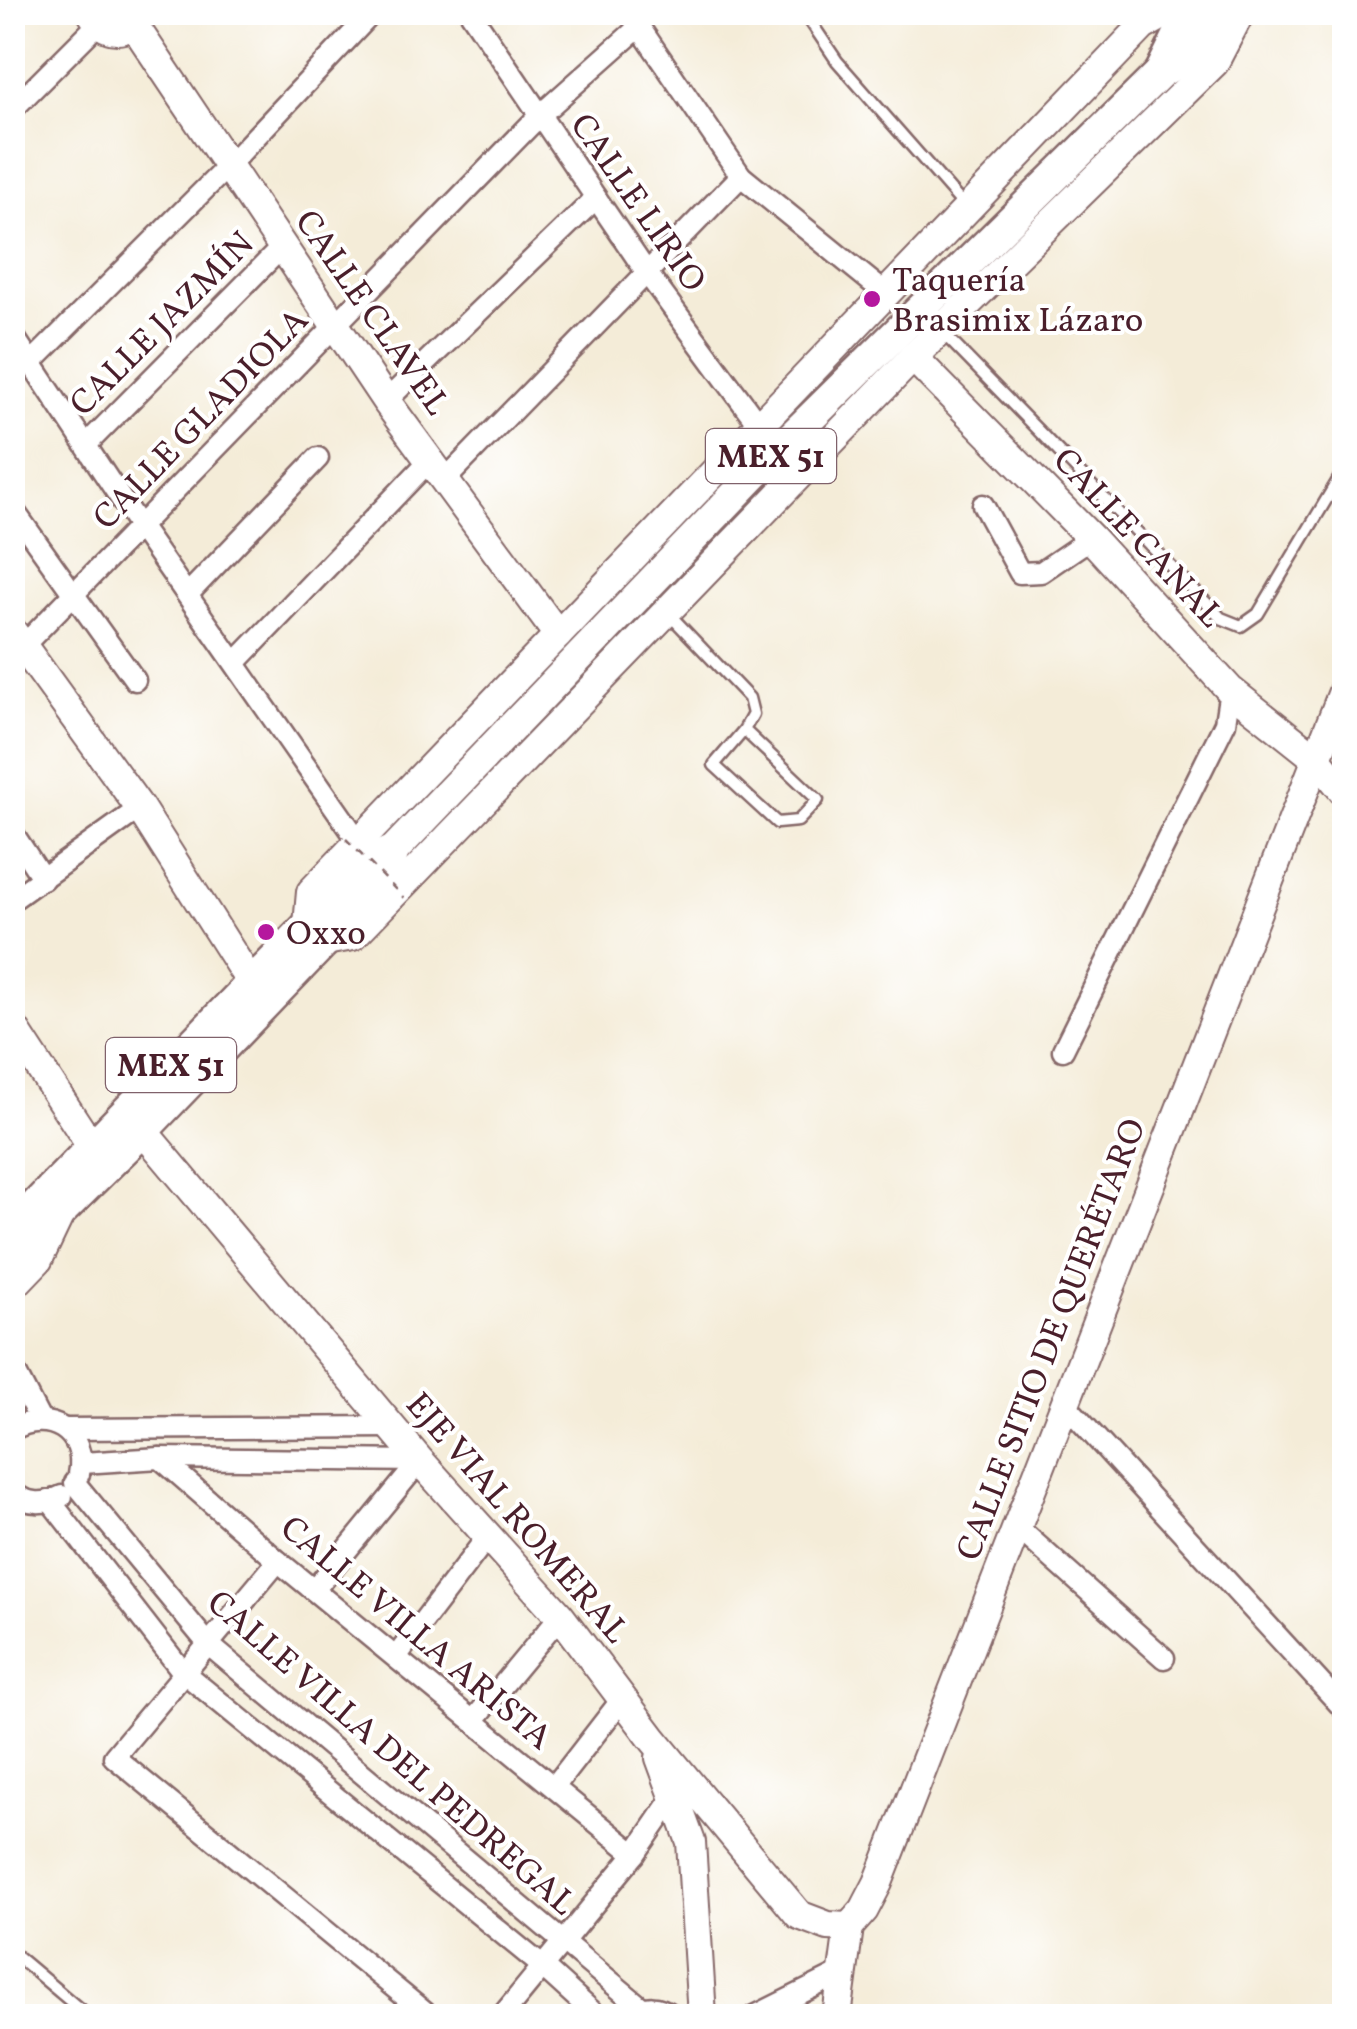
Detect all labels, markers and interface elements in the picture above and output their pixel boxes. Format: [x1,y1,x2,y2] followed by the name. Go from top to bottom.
[557,105,716,303] street label: CALLE LIRIO
[282,201,459,426] street label: CALLE CLAVEL
[60,222,266,428] street label: CALLE JAZMÍN
[892,258,1143,346] place label: Taquería Brasimix Lázaro
[861,288,883,310] marker: Taquería Brasimix Lázaro
[84,299,321,542] street label: CALLE GLADIOLA
[706,429,836,483] road number: MEX 51
[1041,438,1233,640] street label: CALLE CANAL
[286,911,366,959] place label: Oxxo
[255,921,277,943] marker: Oxxo
[106,1038,236,1092] road number: MEX 51
[946,1112,1159,1568] street label: CALLE SITIO DE QUERÉTARO
[393,1383,638,1655] street label: EJE VIAL ROMERAL
[269,1506,561,1763] street label: CALLE VILLA ARISTA
[195,1581,585,1928] street label: CALLE VILLA DEL PEDREGAL

